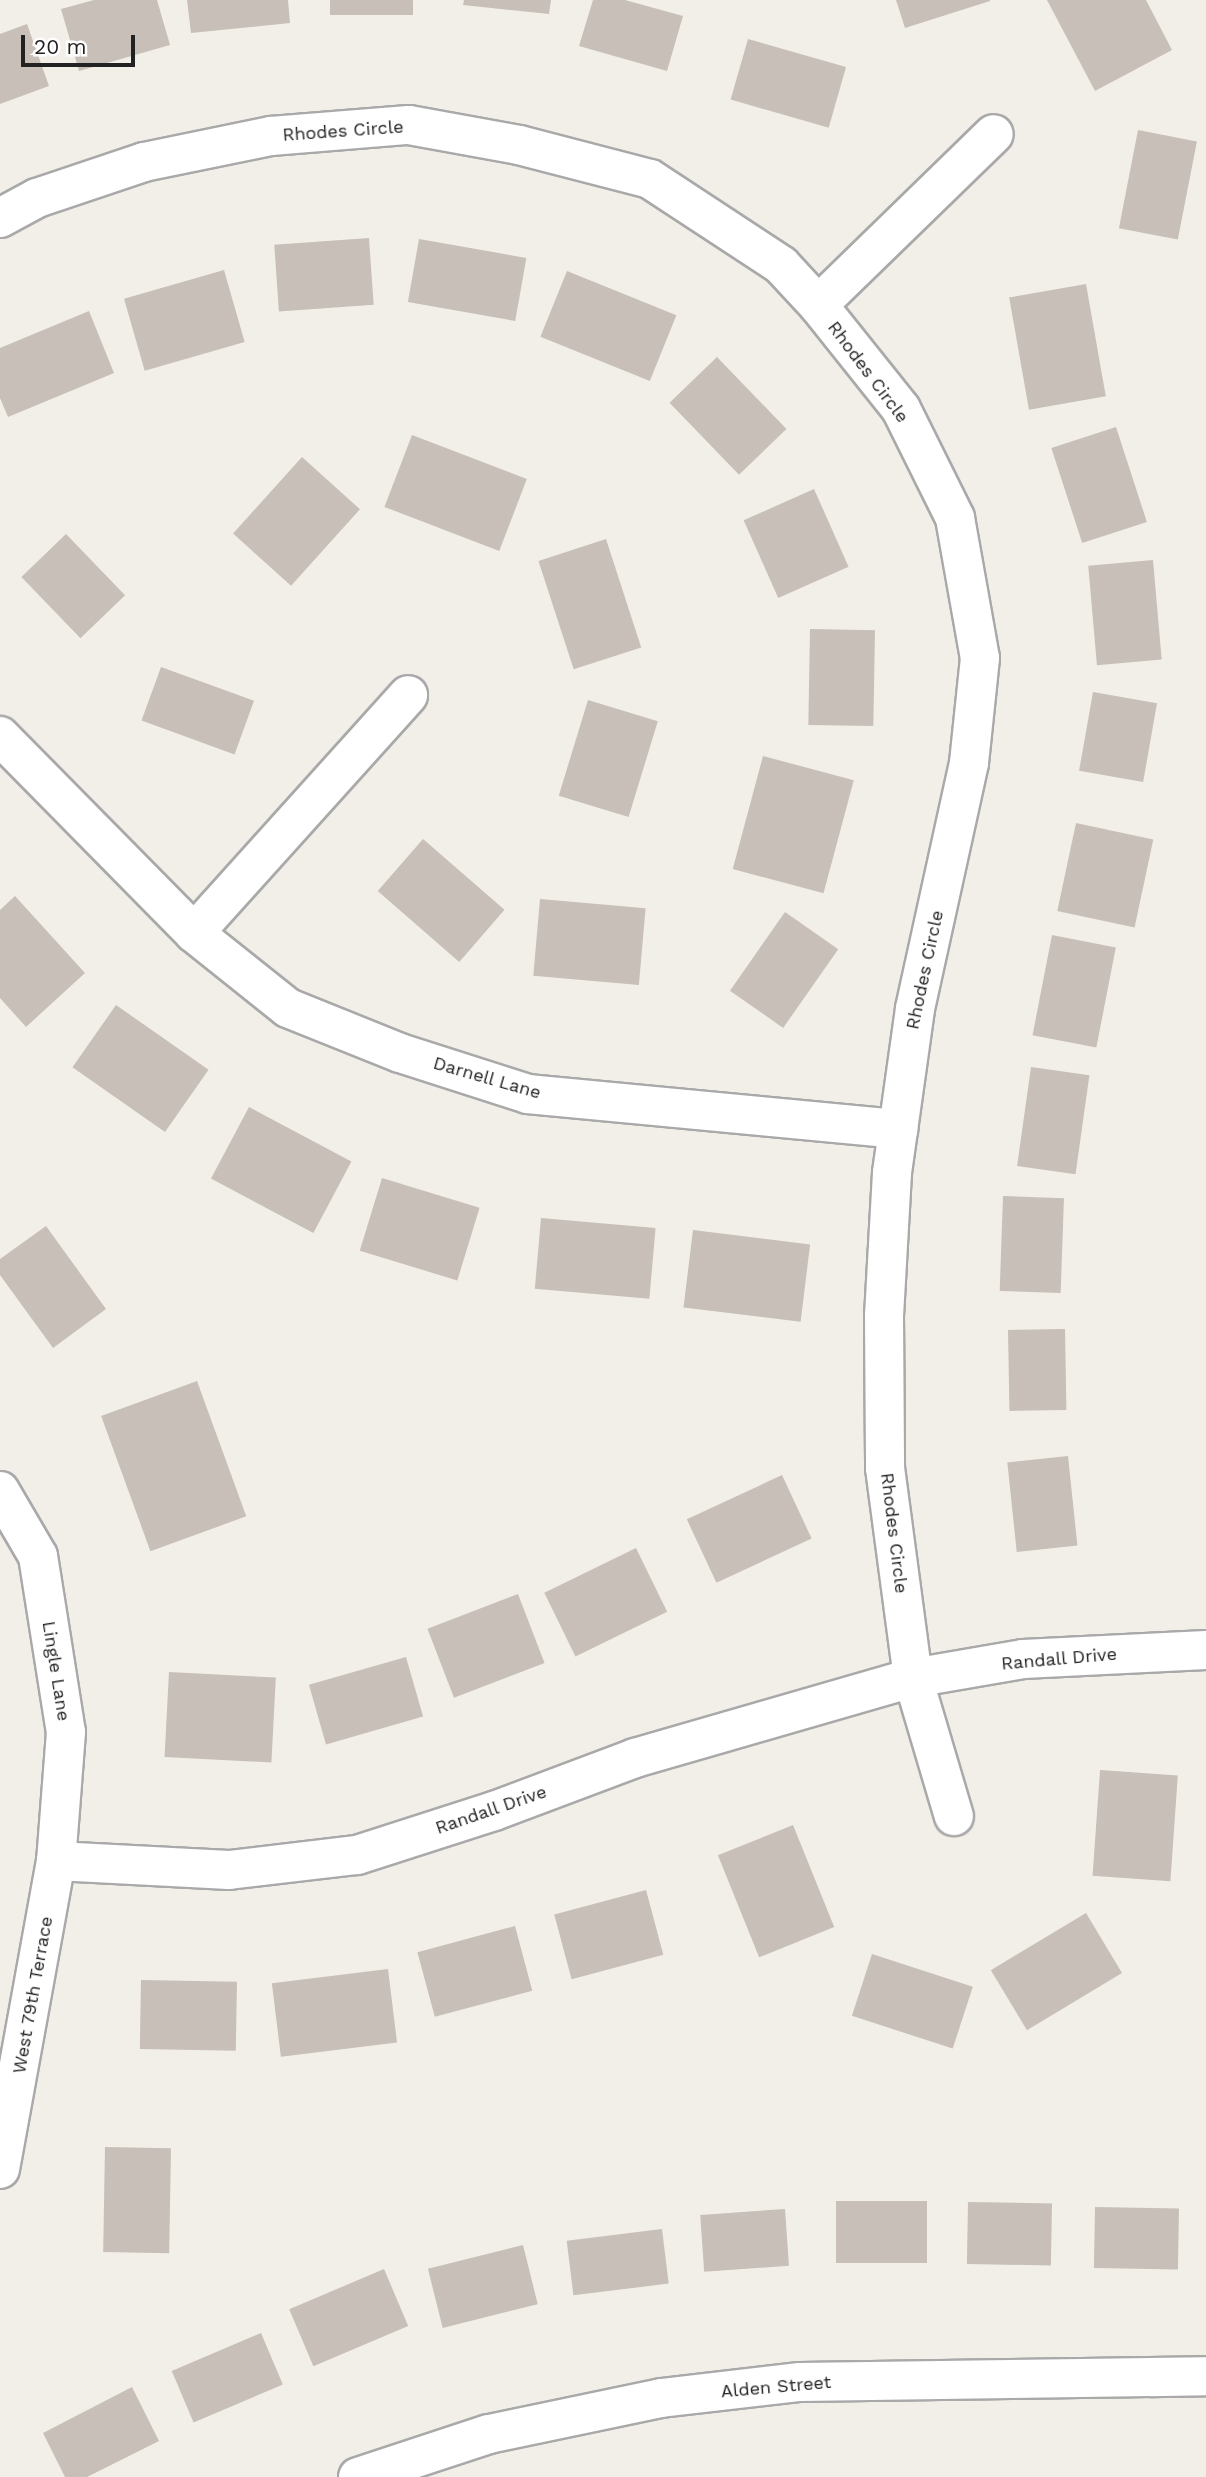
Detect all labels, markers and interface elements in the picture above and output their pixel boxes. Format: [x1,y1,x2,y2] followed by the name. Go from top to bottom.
[24,21,138,65] scale bar
[34,34,86,59] text: 20 m
[282,116,404,146] street label: Rhodes Circle
[823,317,913,427] street label: Rhodes Circle
[902,908,948,1032] street label: Rhodes Circle
[430,1052,544,1104] street label: Darnell Lane
[876,1471,912,1595] street label: Rhodes Circle
[37,1620,75,1722] street label: Lingle Lane
[1000,1643,1118,1675] street label: Randall Drive
[432,1781,550,1839] street label: Randall Drive
[8,1914,58,2076] street label: West 79th Terrace
[720,2371,832,2403] street label: Alden Street

